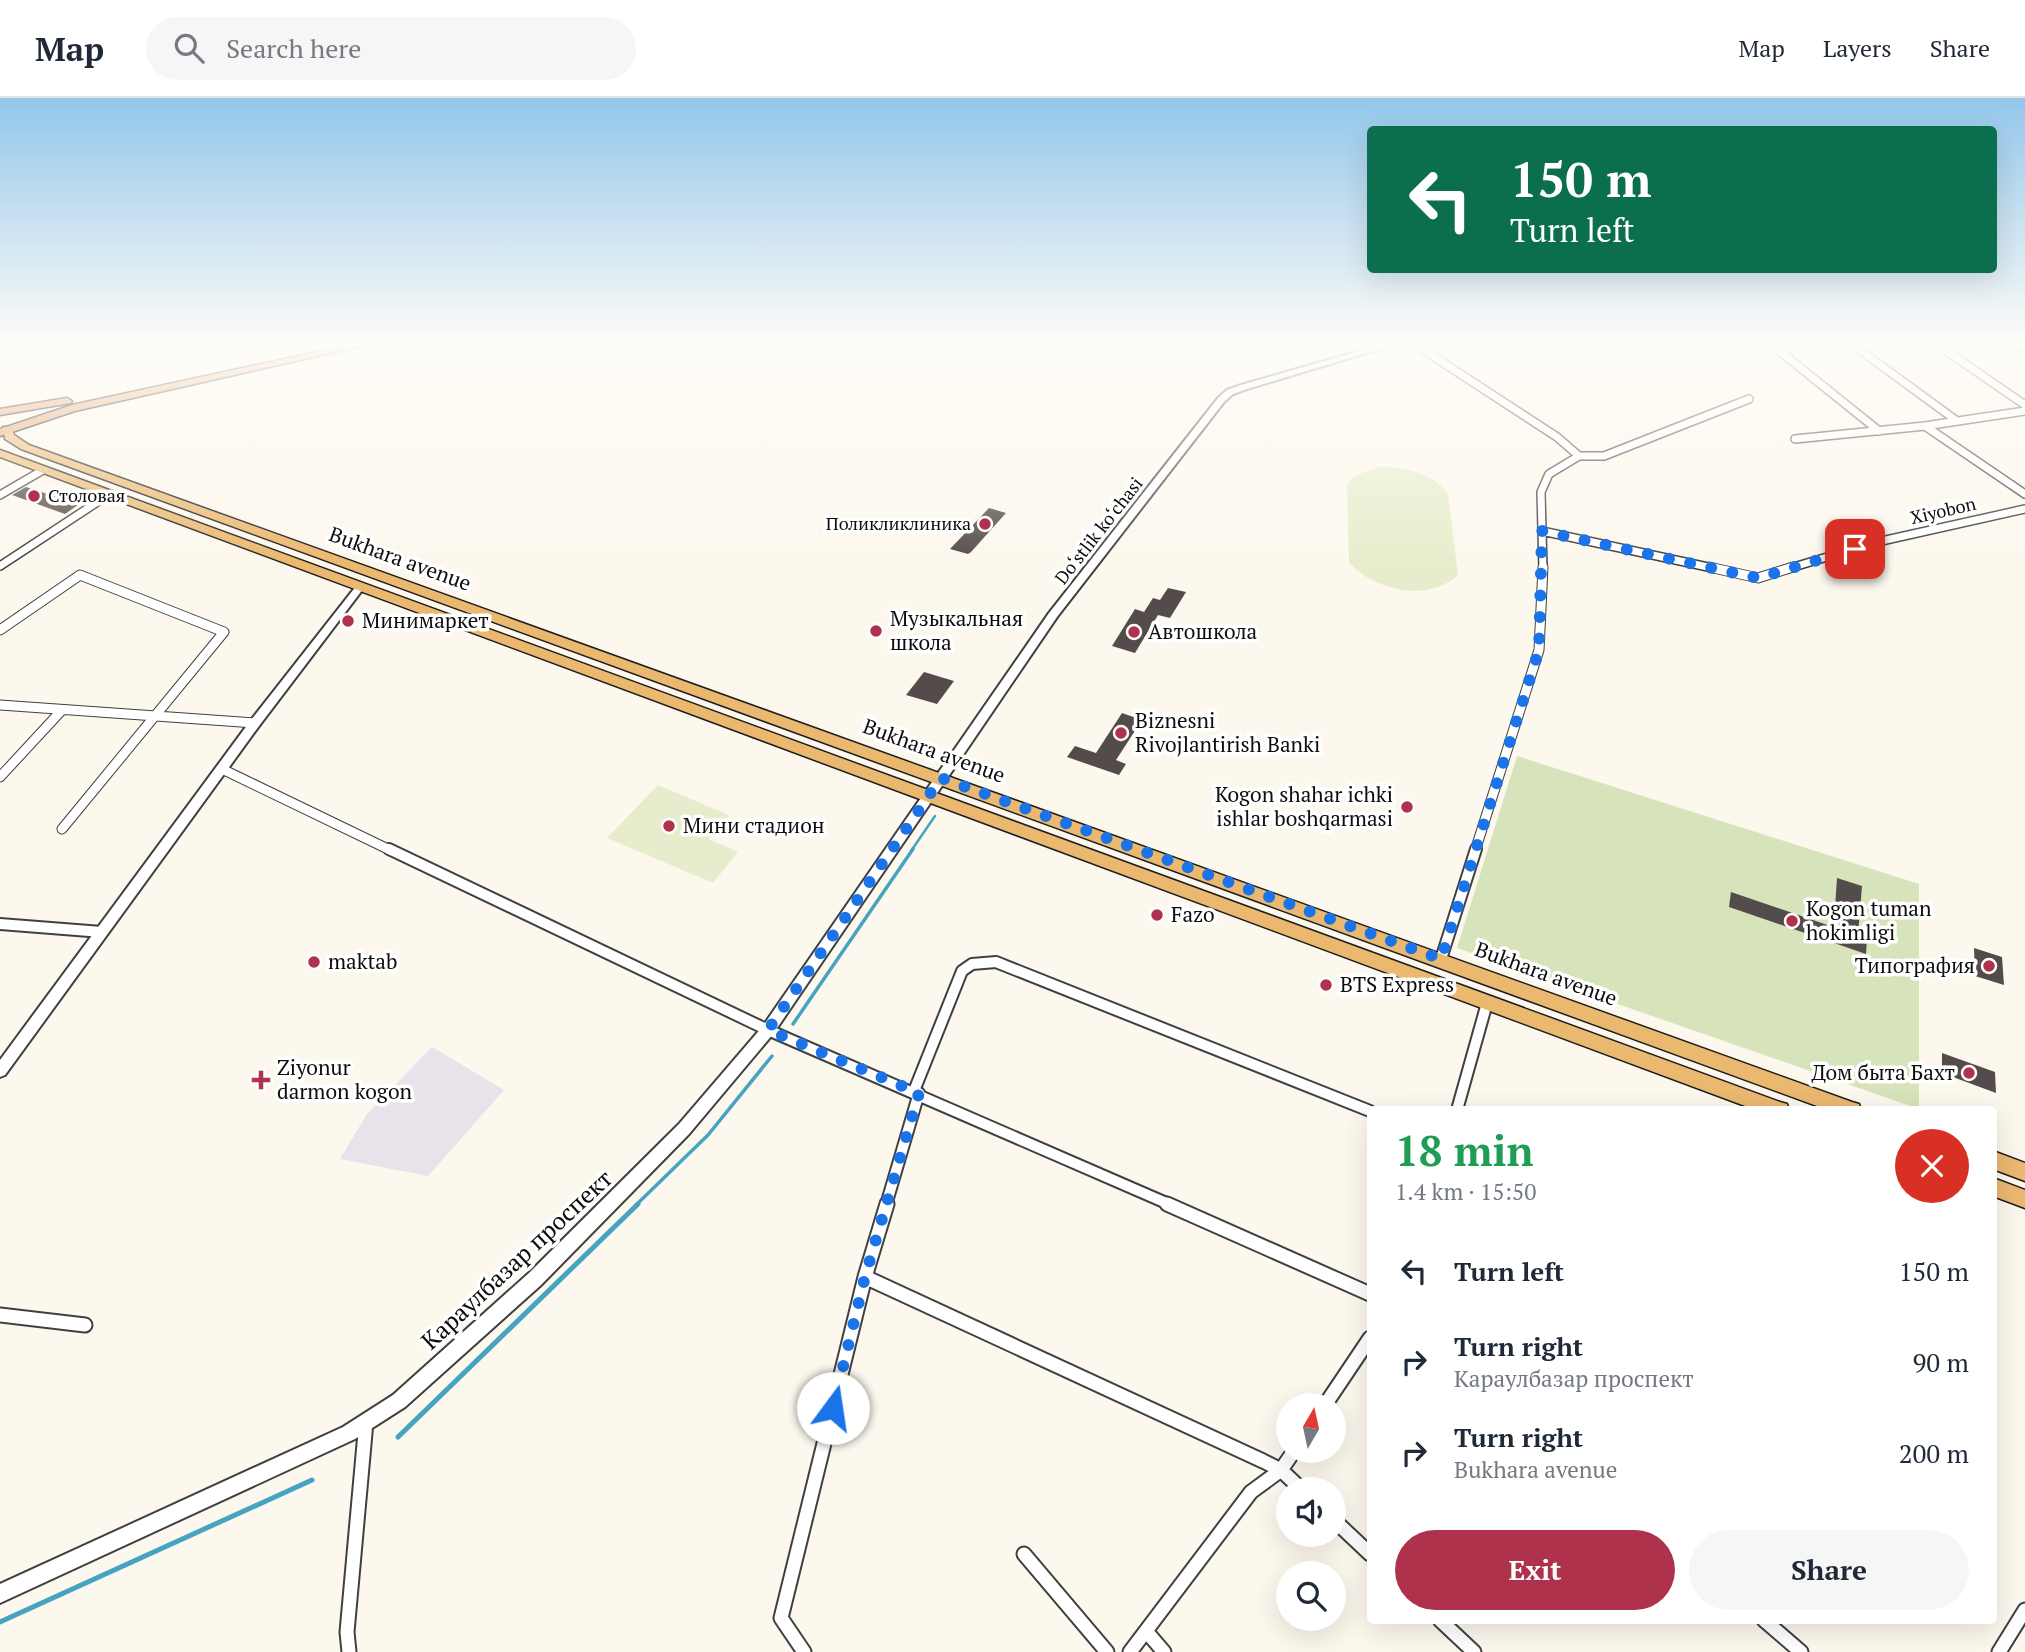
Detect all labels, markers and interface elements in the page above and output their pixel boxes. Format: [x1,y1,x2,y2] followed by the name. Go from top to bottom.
[146,17,636,80] search box
[35,27,104,70] text: Map
[170,29,208,67] icon: search
[226,31,361,65] text: Search here
[1738,32,1785,64] text: Map
[1823,32,1892,64] text: Layers
[1930,32,1990,64] text: Share
[1510,146,1652,211] text: 150 m
[1395,154,1486,245] icon: left
[1510,209,1634,251] text: Turn left
[1049,472,1148,589] street label: Do‘stlik ko‘chasi
[48,483,125,507] place label: Столовая
[26,488,42,504] marker: Столовая
[1908,491,1978,529] street label: Xiyobon
[826,511,971,535] place label: Поликликлиника
[977,516,993,532] marker: Поликликлиника
[326,519,475,597] street label: Bukhara avenue
[1825,519,1885,579] pin
[1836,530,1874,568] icon: arrive
[890,604,1023,656] place label: Музыкальная школа
[362,606,489,634] place label: Минимаркет
[340,613,356,629] marker: Минимаркет
[1148,617,1258,645] place label: Автошкола
[868,623,884,639] marker: Музыкальная школа
[1126,624,1142,640] marker: Автошкола
[1135,706,1320,758] place label: Biznesni Rivojlantirish Banki
[860,711,1009,789] street label: Bukhara avenue
[1113,725,1129,741] marker: Biznesni Rivojlantirish Banki
[1215,780,1393,832] place label: Kogon shahar ichki ishlar boshqarmasi
[1399,799,1415,815] marker: Kogon shahar ichki ishlar boshqarmasi
[683,811,825,839] place label: Мини стадион
[661,818,677,834] marker: Мини стадион
[1806,894,1932,946] place label: Kogon tuman hokimligi
[1171,900,1215,928] place label: Fazo
[1149,907,1165,923] marker: Fazo
[1784,913,1800,929] marker: Kogon tuman hokimligi
[1472,934,1621,1012] street label: Bukhara avenue
[328,947,397,975] place label: maktab
[1855,951,1975,979] place label: Типография
[306,954,322,970] marker: maktab
[1981,958,1997,974] marker: Типография
[1340,970,1454,998] place label: BTS Express
[1318,977,1334,993] marker: BTS Express
[277,1053,412,1105] place label: Ziyonur darmon kogon
[1811,1058,1955,1086] place label: Дом быта Бахт
[1961,1065,1977,1081] marker: Дом быта Бахт
[251,1070,271,1090] marker: Ziyonur darmon kogon
[1395,1122,1534,1178] text: 18 min
[1895,1129,1969,1203] button: close
[414,1162,619,1356] street label: Караулбазар проспект
[1395,1176,1537,1207] text: 1.4 km · 15:50
[1395,1252,1433,1290] icon: left
[1454,1254,1564,1288] text: Turn left
[1899,1254,1969,1288] text: 150 m
[1454,1329,1583,1363] text: Turn right
[1395,1343,1433,1381] icon: right
[1913,1345,1969,1379] text: 90 m
[1454,1363,1694,1394] text: Караулбазар проспект
[796,1371,870,1445] position arrow
[1276,1393,1346,1463] north arrow
[1276,1393,1346,1631] map controls
[1454,1420,1583,1454] text: Turn right
[1395,1434,1433,1472] icon: right
[1899,1436,1969,1470] text: 200 m
[1454,1454,1617,1485] text: Bukhara avenue
[1276,1477,1346,1547] button: sound
[1395,1530,1675,1610] button: Exit
[1689,1530,1969,1610] button: Share
[1276,1561,1346,1631] button: search

